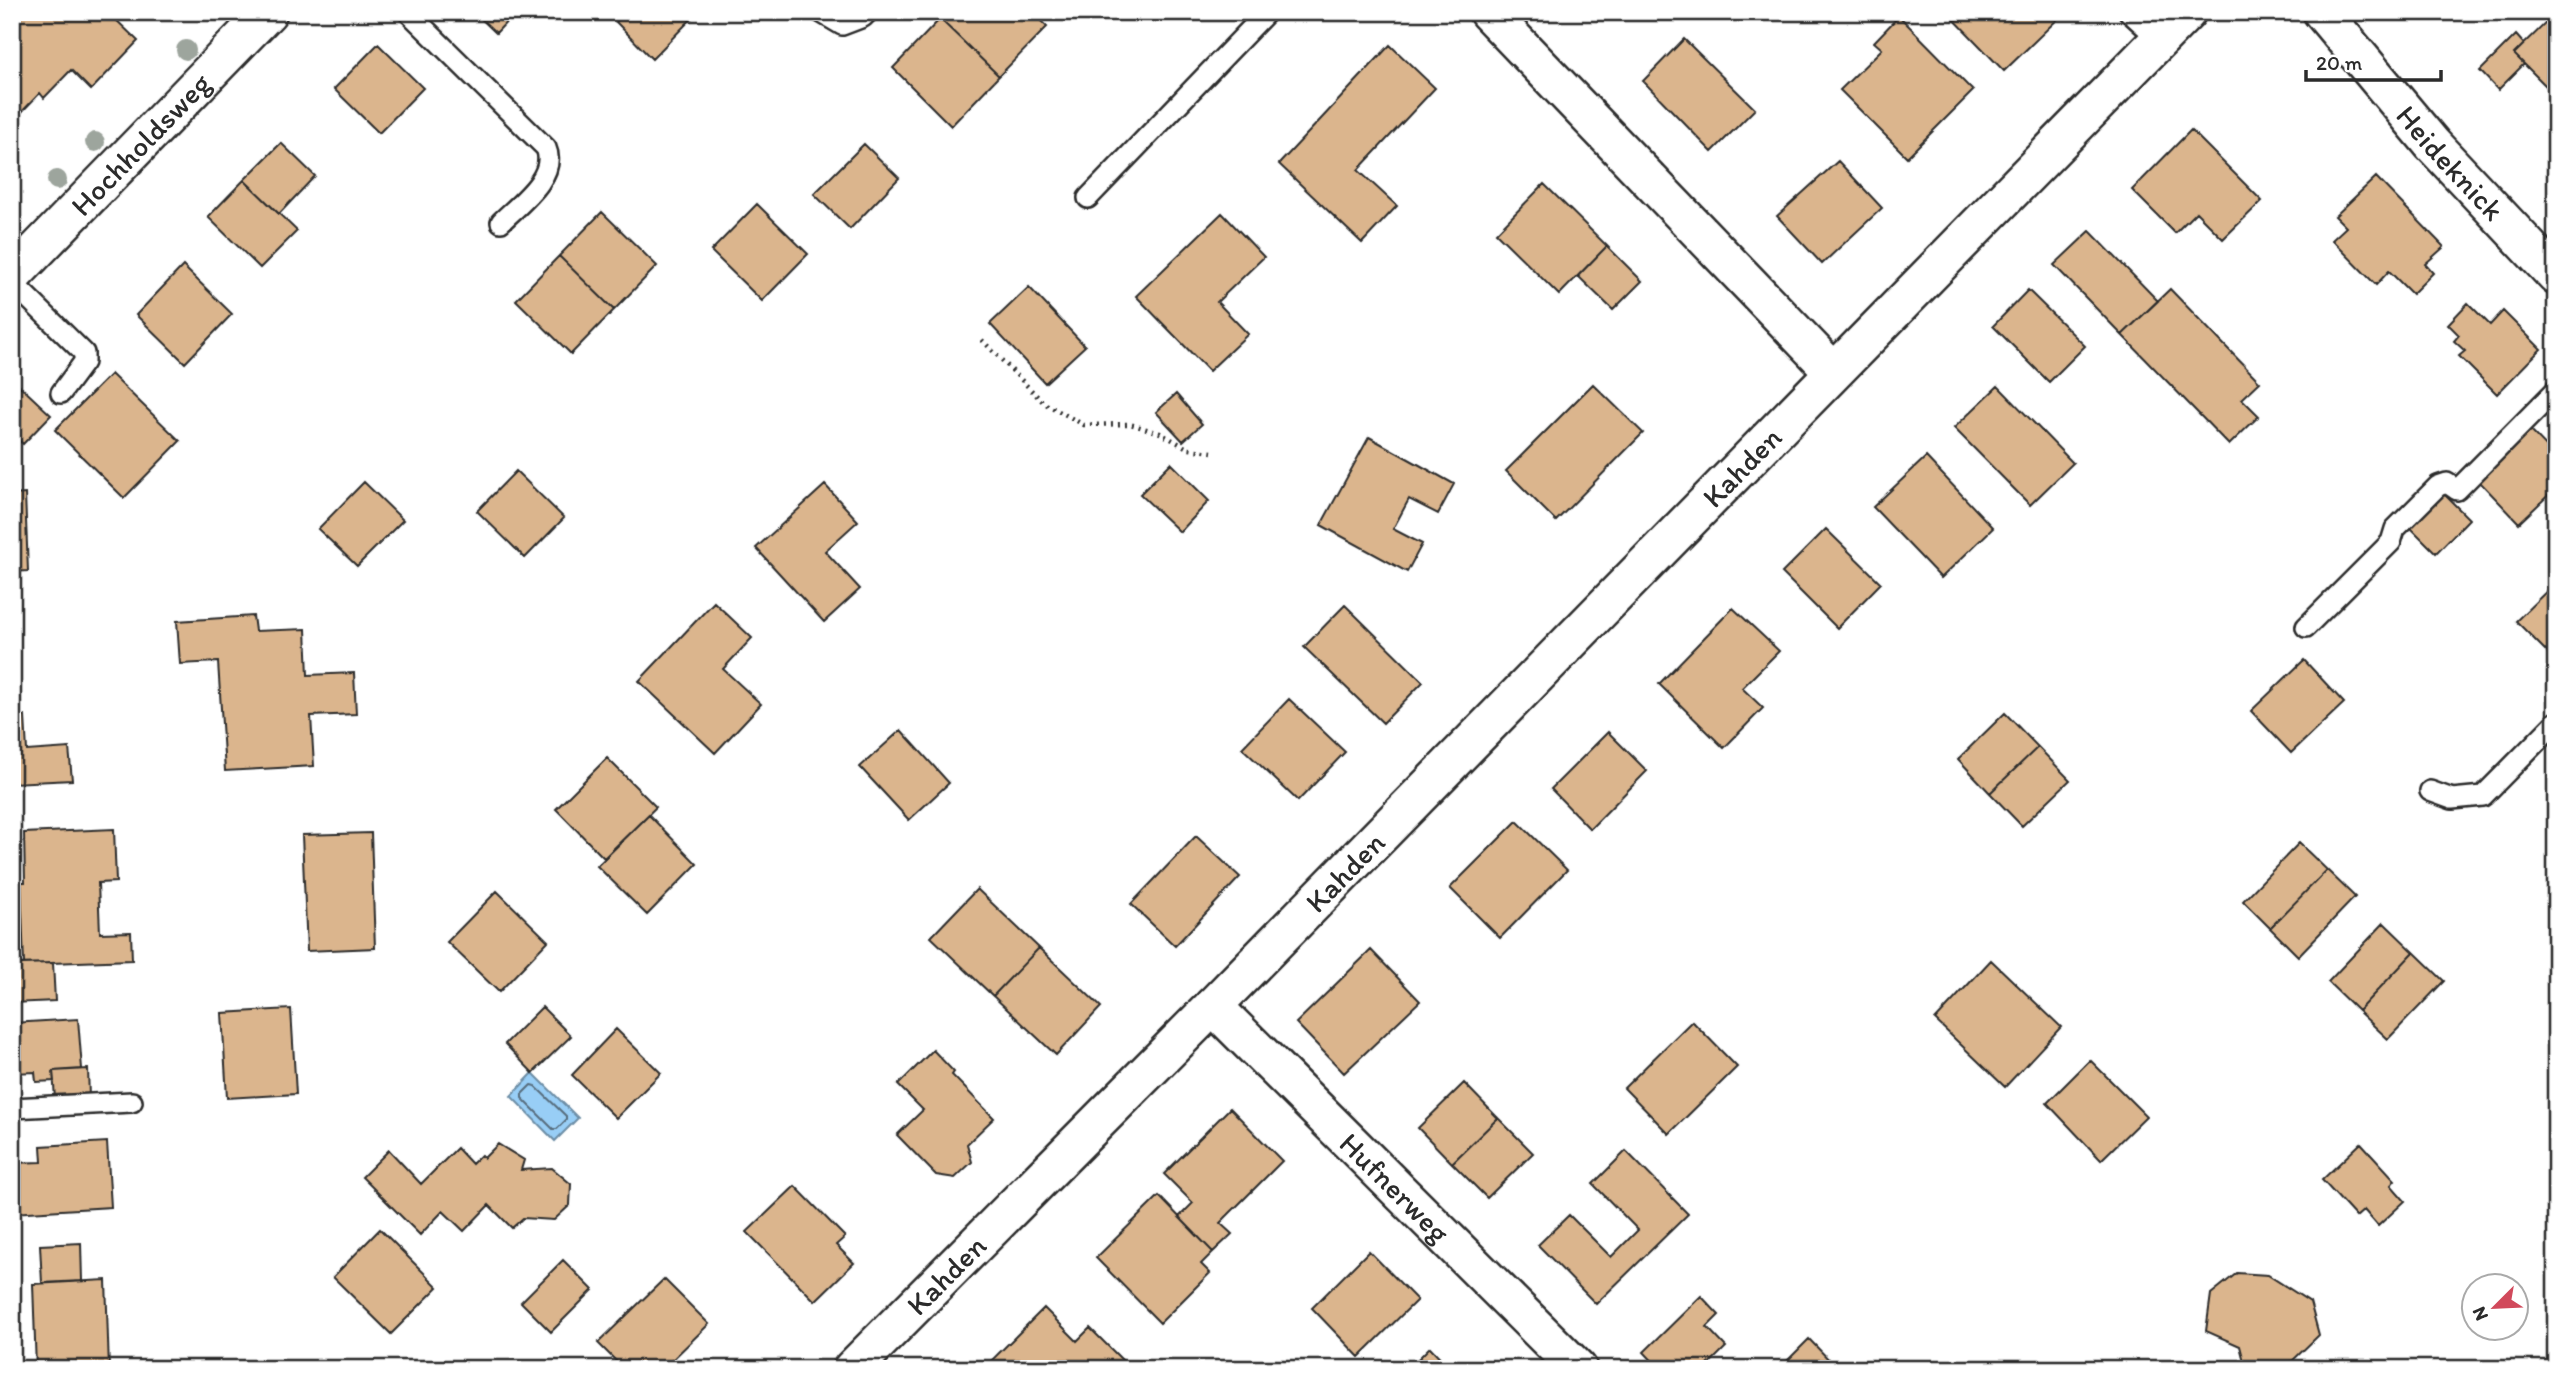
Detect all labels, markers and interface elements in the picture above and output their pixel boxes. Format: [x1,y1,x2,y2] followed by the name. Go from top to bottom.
[2306,38,2440,82] scale bar
[2316,50,2363,75] text: 20 m
[62,64,218,223] street label: Hochholdsweg
[2389,97,2512,228] street label: Heideknick
[1694,419,1789,515] street label: Kahden
[1297,824,1392,920] street label: Kahden
[1332,1124,1459,1251] street label: Hufnerweg
[898,1227,994,1323] street label: Kahden
[2460,1272,2530,1342] north arrow
[2467,1303,2493,1324] text: N

